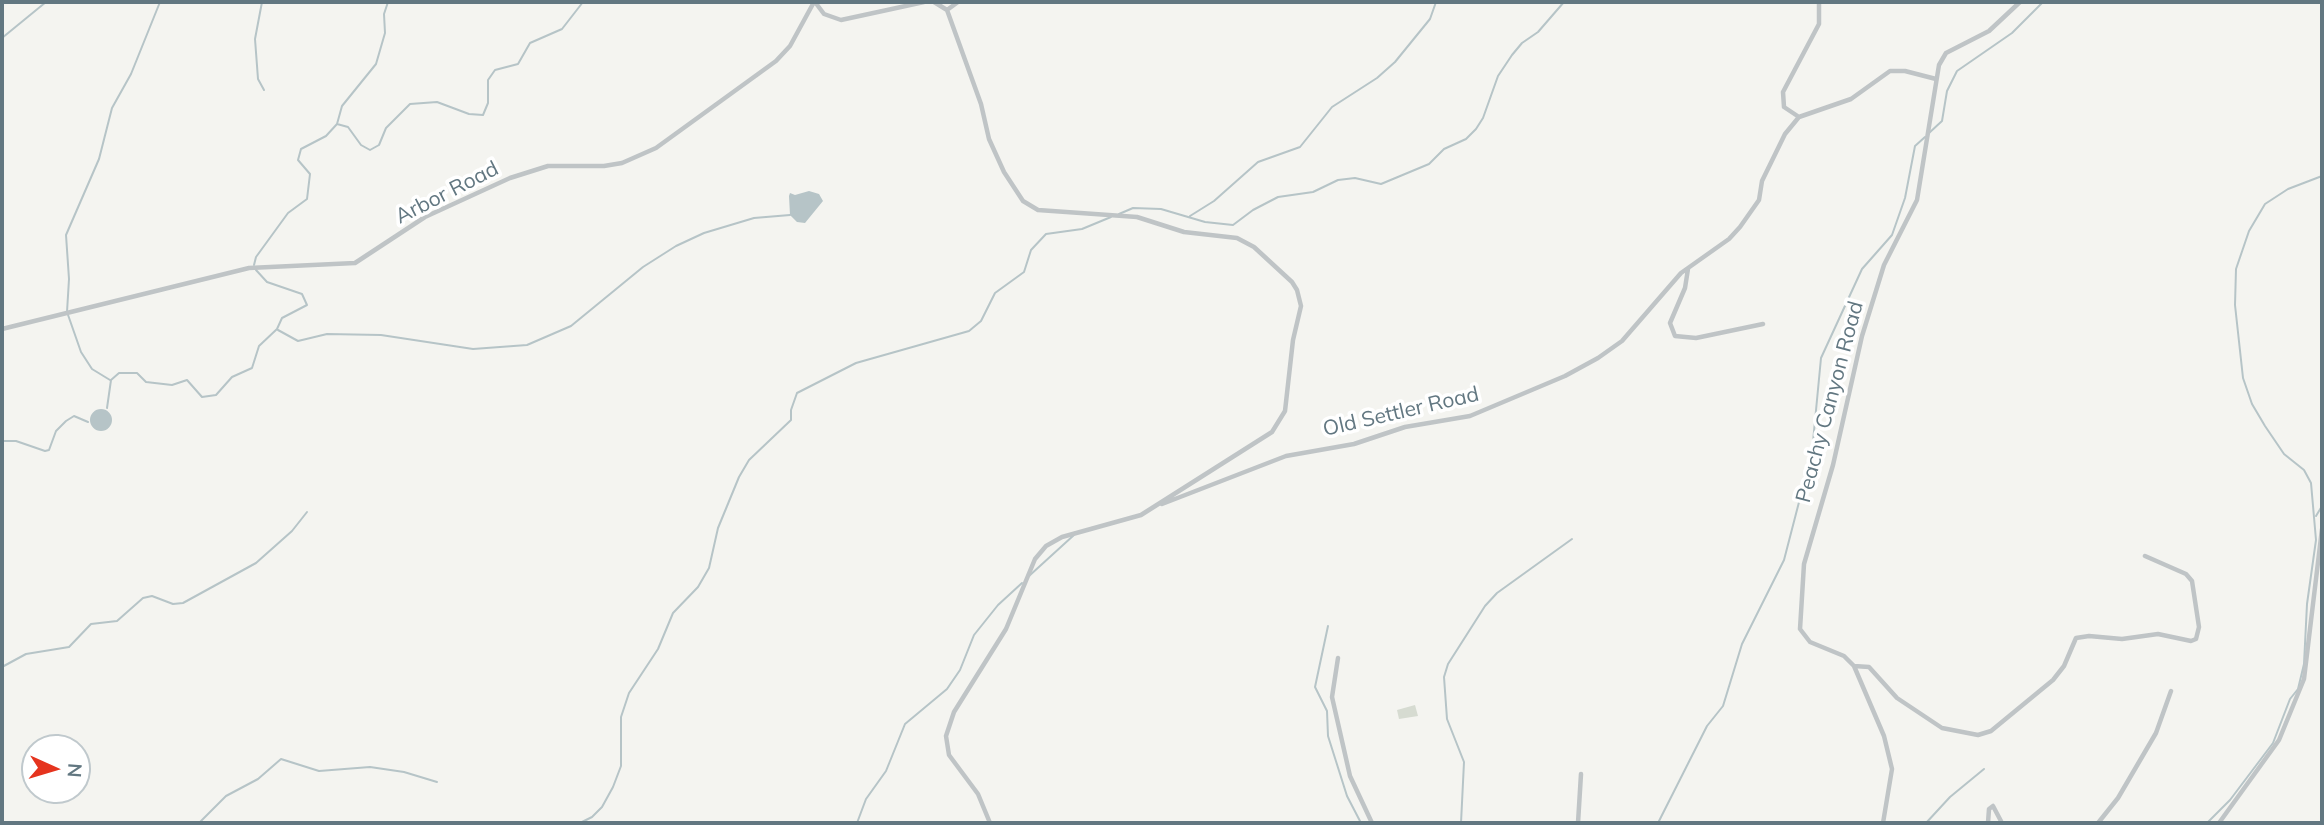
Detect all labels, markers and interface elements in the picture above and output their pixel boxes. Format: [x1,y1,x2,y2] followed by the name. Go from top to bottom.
[391,156,503,230] street label: Arbor Road
[1791,299,1869,505] street label: Peachy Canyon Road
[1321,382,1481,442] street label: Old Settler Road
[21,734,91,804] north arrow
[62,762,87,778] text: N

